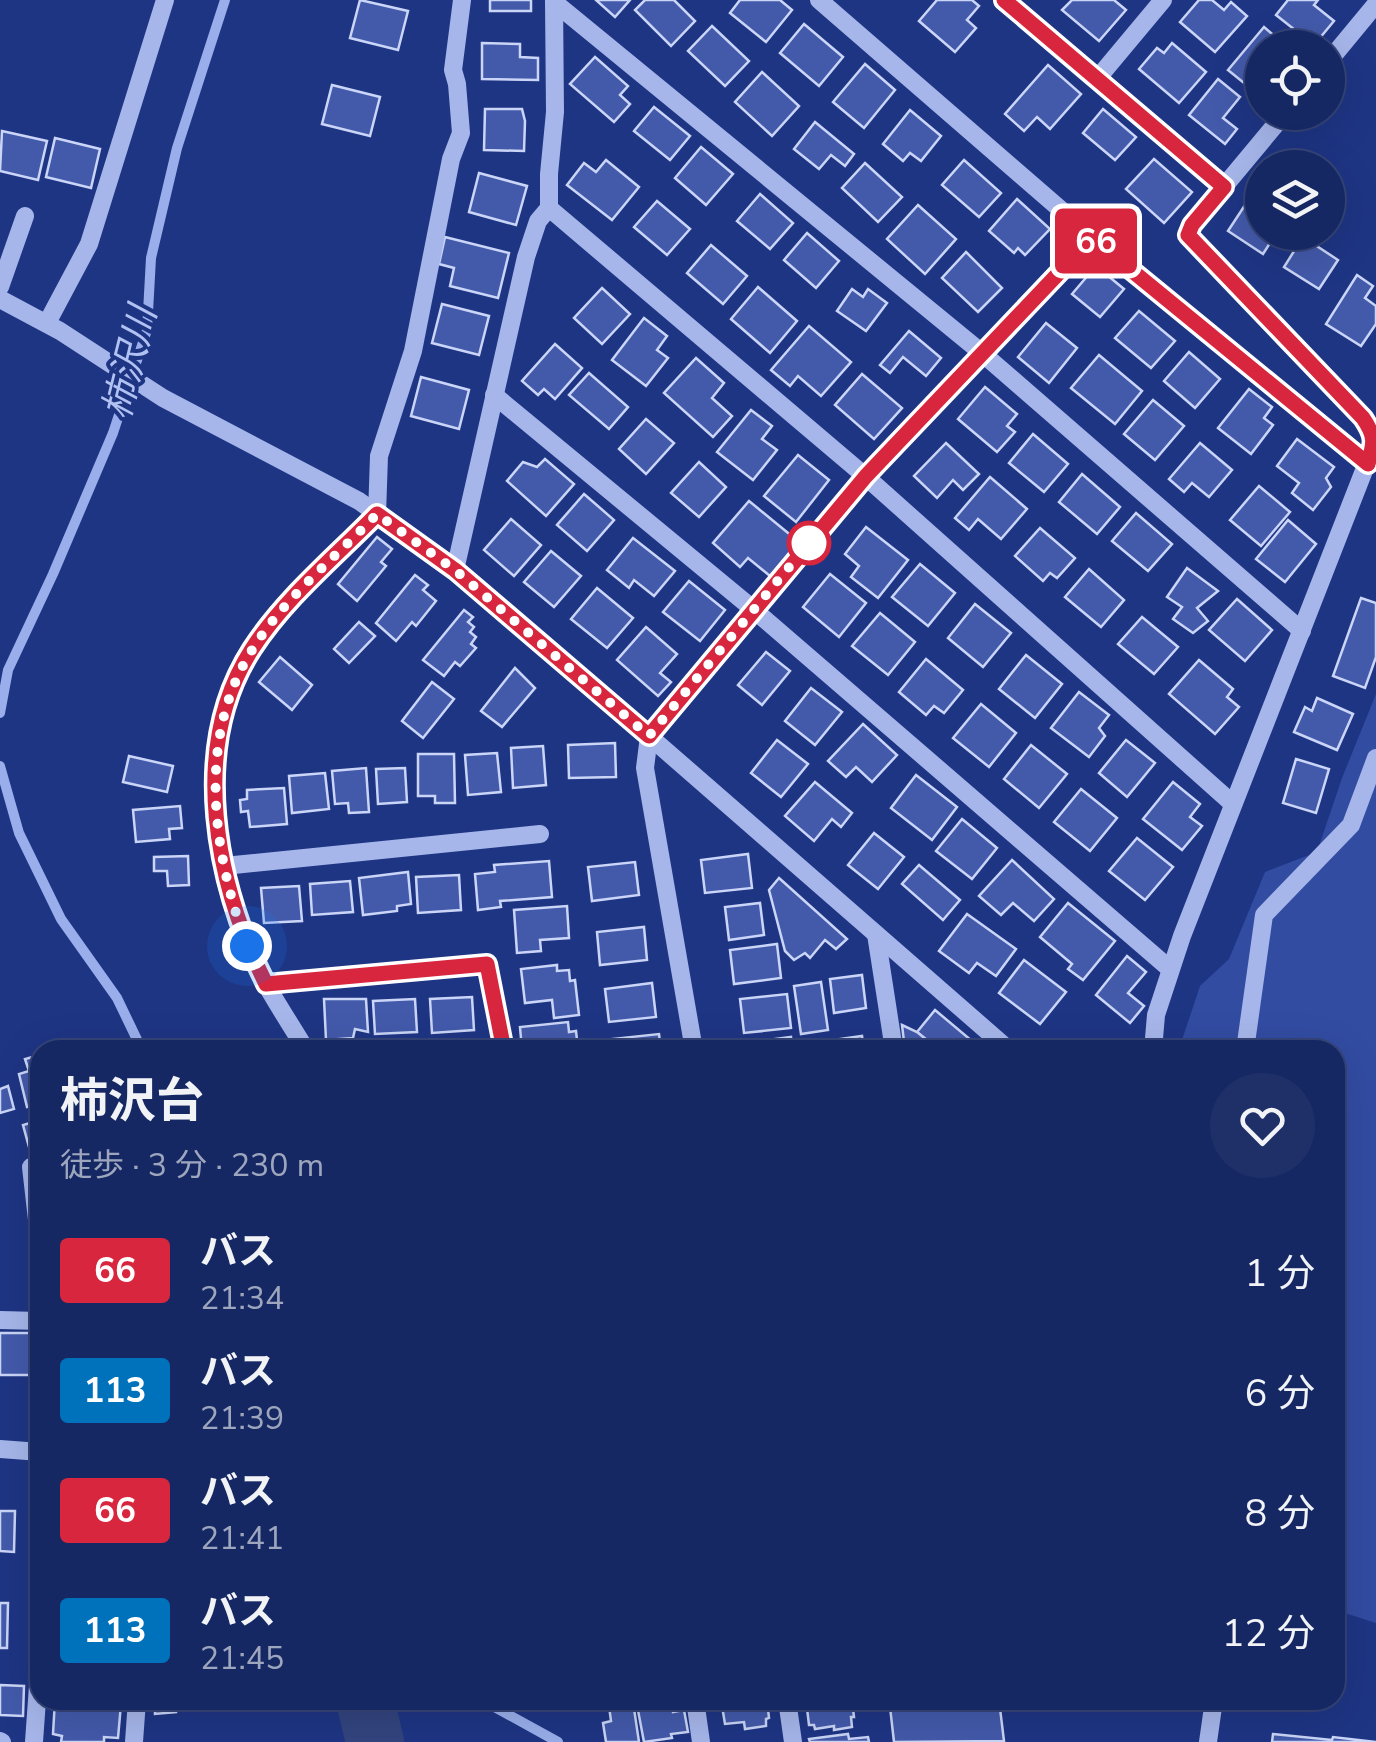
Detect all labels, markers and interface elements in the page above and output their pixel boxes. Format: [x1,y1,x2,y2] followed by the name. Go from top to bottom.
[1245,30,1345,250] map controls
[1245,30,1345,130] button: locate
[1245,150,1345,250] button: layers
[1051,208,1141,274] line badge: 66
[1075,218,1117,265] text: 66
[91,298,169,424] water label: 柿沢川
[788,522,830,564] unlabelled marker
[222,921,272,971] your location
[60,1068,204,1134] text: 柿沢台
[1210,1073,1315,1178] button: heart
[60,1144,324,1187] text: 徒歩 · 3 分 · 230 m
[200,1226,276,1277] text: バス
[94,1247,136,1294] text: 66
[1244,1248,1315,1299] text: 1 分
[200,1277,284,1320] text: 21:34
[200,1346,276,1397] text: バス
[83,1367,147,1414] text: 113
[1244,1368,1315,1419] text: 6 分
[200,1397,284,1440] text: 21:39
[200,1466,276,1517] text: バス
[94,1487,136,1534] text: 66
[1244,1488,1315,1539] text: 8 分
[200,1517,284,1560] text: 21:41
[200,1586,276,1637] text: バス
[83,1607,147,1654] text: 113
[1222,1608,1315,1659] text: 12 分
[200,1637,284,1680] text: 21:45

